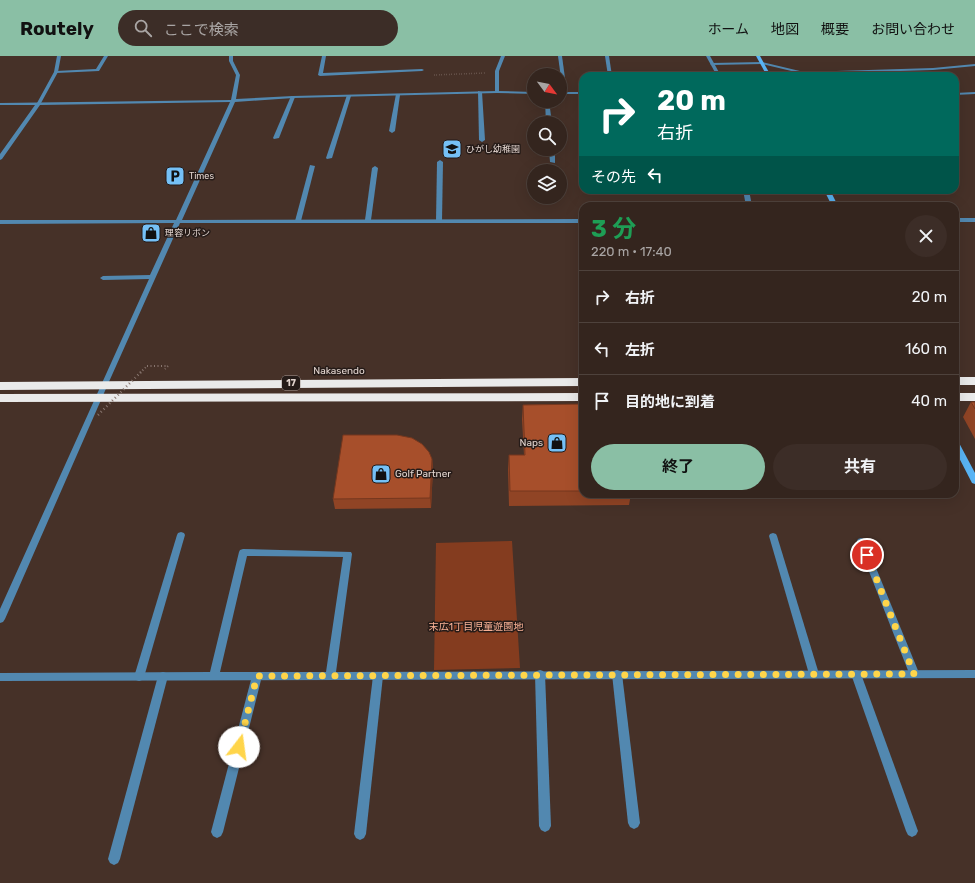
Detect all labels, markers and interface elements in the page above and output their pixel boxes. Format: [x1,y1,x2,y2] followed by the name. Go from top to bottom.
[118,10,398,46] search box
[20,17,94,40] text: Routely
[132,17,154,39] icon: search
[164,21,239,39] text: ここで検索
[707,21,749,38] text: ホーム
[771,21,799,38] text: 地図
[821,21,849,38] text: 概要
[871,21,955,38] text: お問い合わせ
[527,68,567,108] north arrow
[527,68,567,204] map controls
[657,84,726,117] text: 20 m
[591,88,643,140] icon: right
[527,116,567,156] button: search
[657,122,693,144] text: 右折
[441,138,463,160] school or university icon: ひがし幼稚園
[466,144,520,154] place label: ひがし幼稚園
[527,164,567,204] button: layers
[644,164,666,186] icon: left
[164,165,186,187] parking icon: Times
[591,168,636,186] text: その先
[189,171,214,181] place label: Times
[591,215,636,243] text: 3 分
[905,215,947,257] button: close
[140,222,162,244] shop icon: 理容リボン
[165,228,210,238] place label: 理容リボン
[591,244,672,259] text: 220 m · 17:40
[591,286,613,308] icon: right
[912,288,947,306] text: 20 m
[625,289,655,307] text: 右折
[591,338,613,360] icon: left
[905,340,947,358] text: 160 m
[625,341,655,359] text: 左折
[313,365,365,377] street label: Nakasendo
[282,376,300,390] road number: 17
[591,390,613,412] icon: arrive
[911,392,947,410] text: 40 m
[625,393,715,411] text: 目的地に到着
[546,432,568,454] shop icon: Naps
[519,437,543,449] place label: Naps
[591,444,765,490] button: 終了
[773,444,947,490] button: 共有
[370,463,392,485] shop icon: Golf Partner
[395,468,451,480] place label: Golf Partner
[850,538,884,572] pin
[856,544,878,566] icon: arrive
[429,621,524,633] park label: 末広1丁目児童遊園地
[218,726,260,768] position arrow

